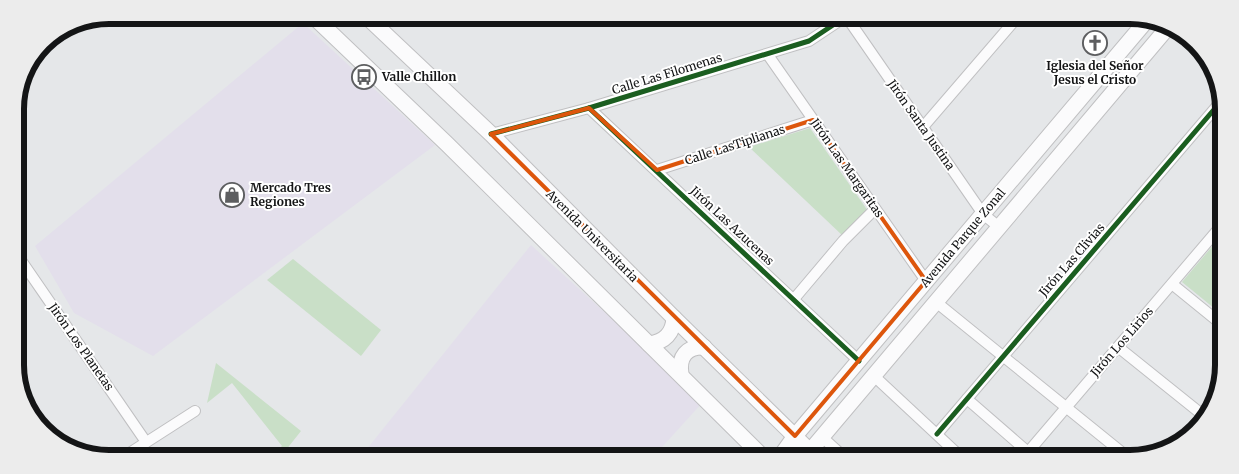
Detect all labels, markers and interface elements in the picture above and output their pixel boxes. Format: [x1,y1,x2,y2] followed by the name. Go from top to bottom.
[1082,30,1108,56] church icon: Iglesia del Señor Jesus el Cristo
[610,50,724,97] street label: Calle Las Filomenas
[1046,58,1144,87] place label: Iglesia del Señor Jesus el Cristo
[351,64,377,90] bus stop icon: Valle Chillon
[381,69,456,84] place label: Valle Chillon
[884,76,959,173] street label: Jirón Santa Justina
[807,115,887,220] street label: Jirón Las Margaritas
[683,121,787,168] street label: Calle LasTiplianas
[250,180,331,209] place label: Mercado Tres Regiones
[219,182,245,208] shop icon: Mercado Tres Regiones
[687,182,777,268] street label: Jirón Las Azucenas
[916,185,1009,291] street label: Avenida Parque Zonal
[542,186,642,285] street label: Avenida Universitaria
[1035,220,1108,300] street label: Jirón Las Clivias
[45,299,117,393] street label: Jirón Los Planetas
[1087,304,1156,380] street label: Jirón Los Lirios

